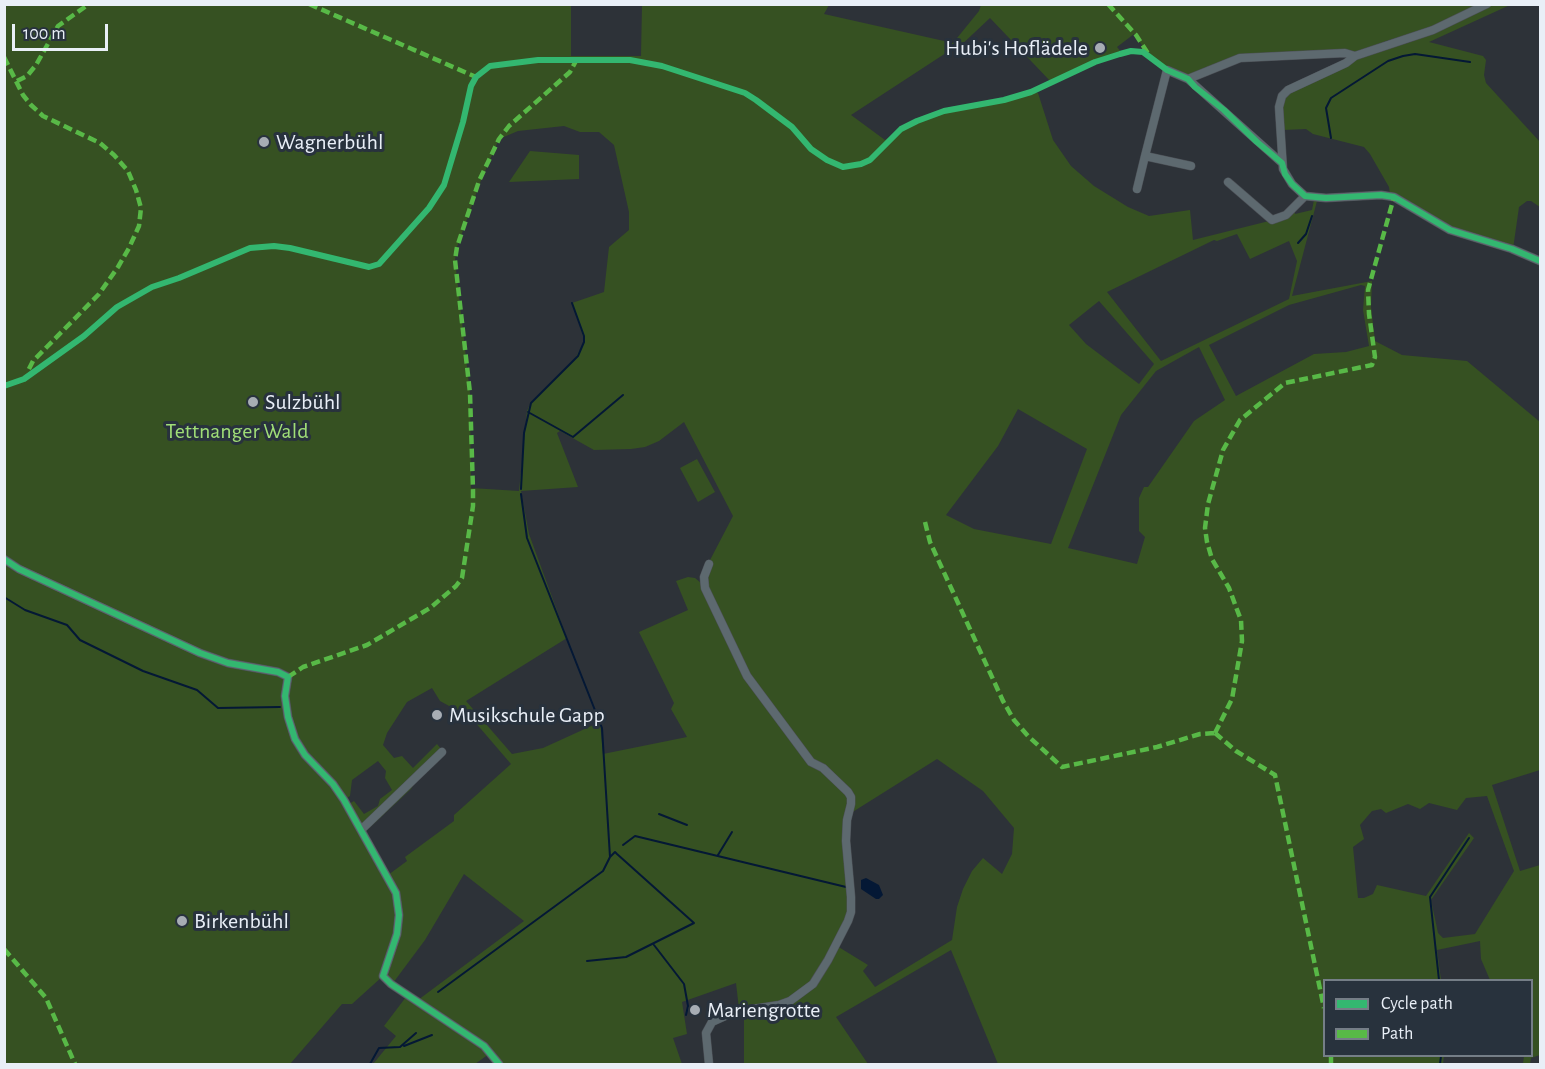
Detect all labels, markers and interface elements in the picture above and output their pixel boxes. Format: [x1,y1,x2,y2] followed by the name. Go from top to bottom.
[15,12,111,50] scale bar
[23,25,66,43] text: 100 m
[945,35,1088,61] place label: Hubi's Hoflädele
[1093,41,1107,55] marker: Hubi's Hoflädele
[276,129,383,155] place label: Wagnerbühl
[257,135,271,149] marker: Wagnerbühl
[265,389,341,415] place label: Sulzbühl
[246,395,260,409] marker: Sulzbühl
[165,418,309,444] park label: Tettnanger Wald
[449,702,605,728] place label: Musikschule Gapp
[430,708,444,722] marker: Musikschule Gapp
[194,908,289,934] place label: Birkenbühl
[175,914,189,928] marker: Birkenbühl
[1323,979,1533,1057] legend
[1381,995,1453,1013] text: Cycle path
[707,997,820,1023] place label: Mariengrotte
[688,1003,702,1017] marker: Mariengrotte
[1381,1025,1413,1043] text: Path

